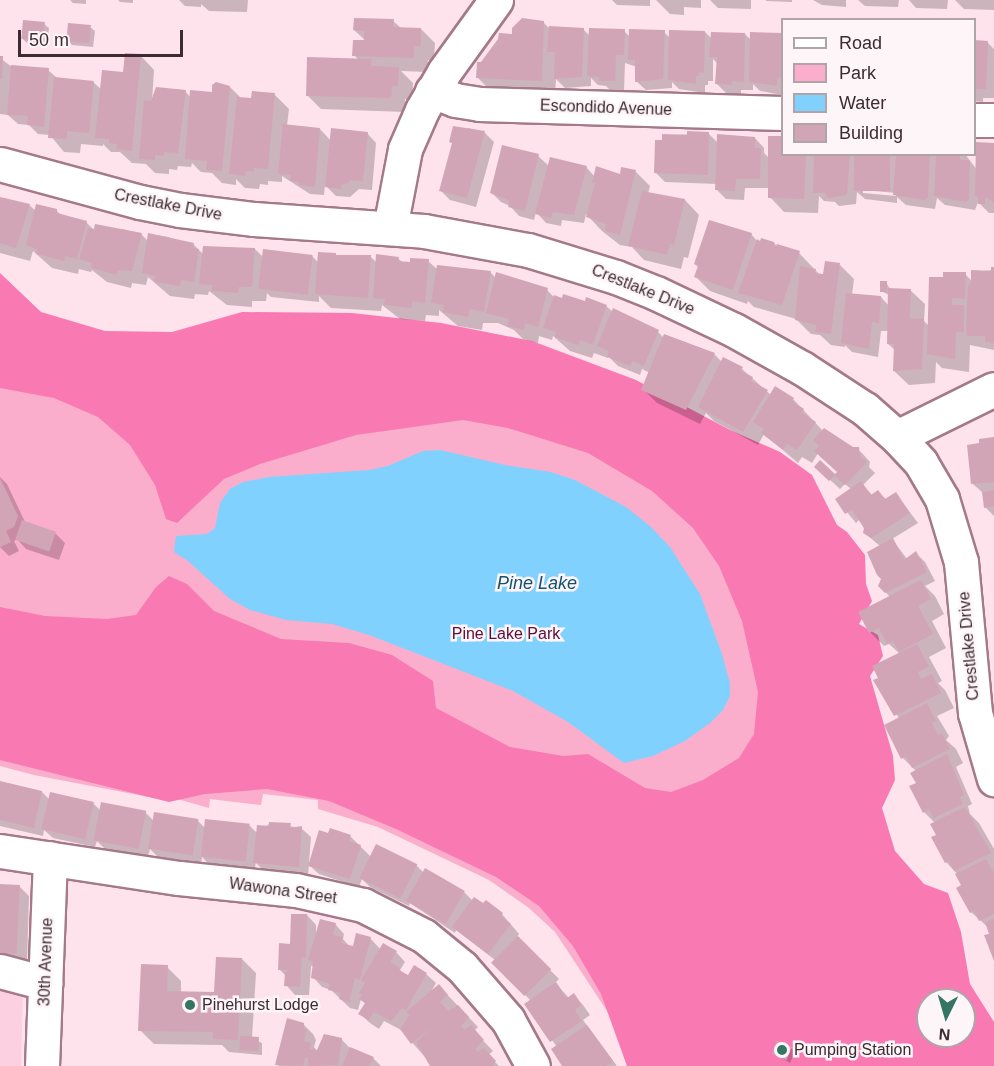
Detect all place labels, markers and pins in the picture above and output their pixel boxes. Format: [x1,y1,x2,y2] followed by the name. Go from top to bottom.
[202,995,319,1015] place label: Pinehurst Lodge
[183,998,197,1012] marker: Pinehurst Lodge
[794,1040,911,1060] place label: Pumping Station
[775,1043,789,1057] marker: Pumping Station

